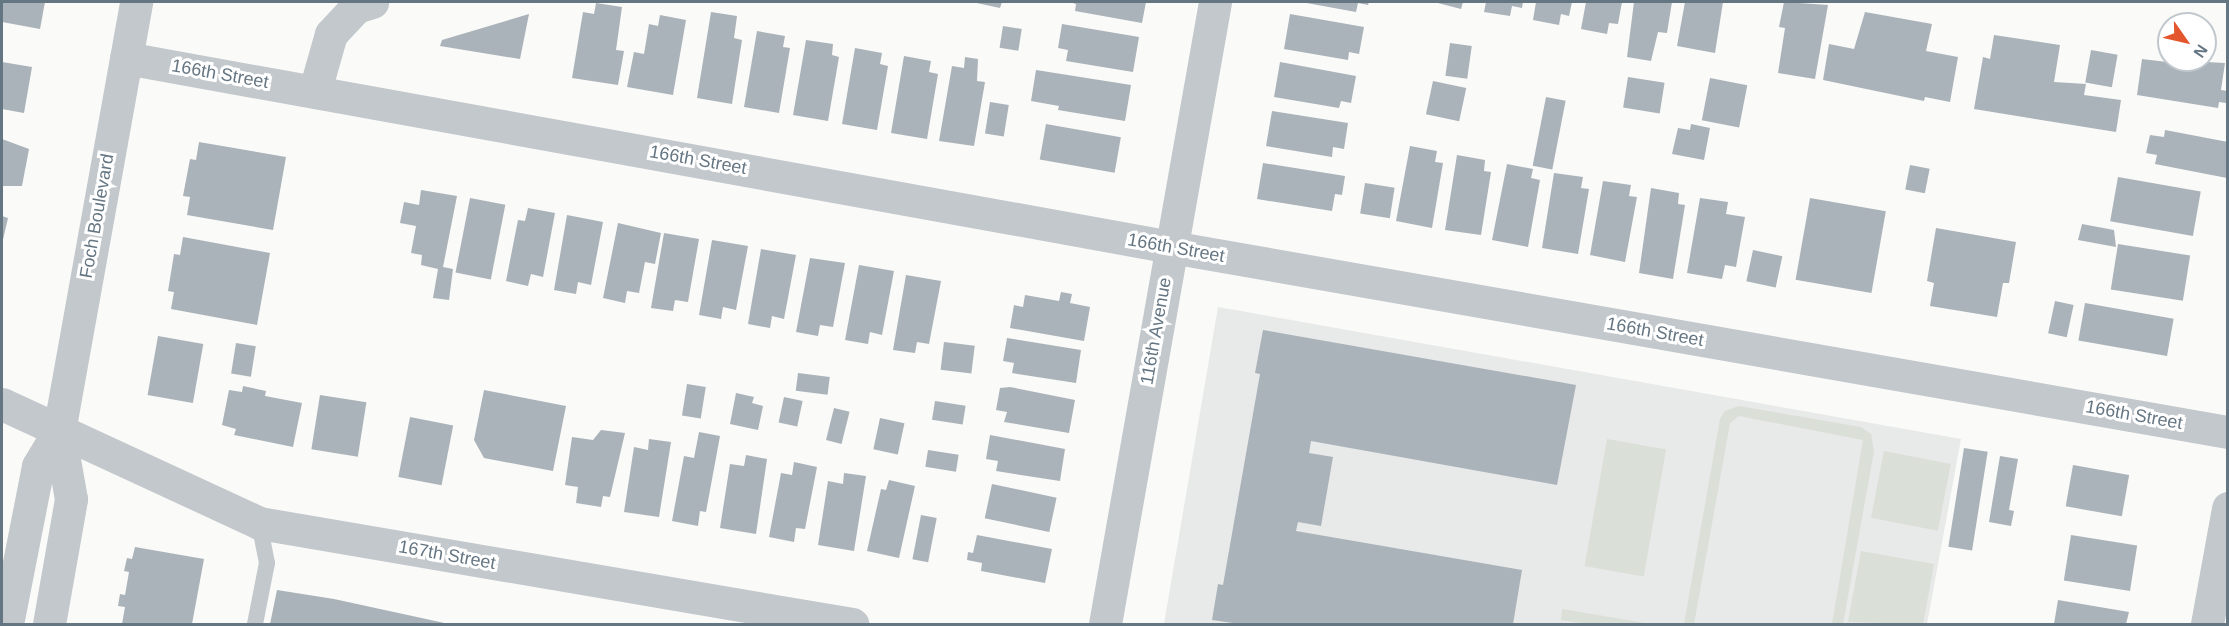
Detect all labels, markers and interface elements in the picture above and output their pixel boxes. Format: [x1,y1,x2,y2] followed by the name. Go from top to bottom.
[2157,12,2217,72] north arrow
[2190,42,2211,61] text: N
[170,55,270,93] street label: 166th Street
[648,141,748,179] street label: 166th Street
[75,152,119,280] street label: Foch Boulevard
[1126,229,1226,267] street label: 166th Street
[1136,275,1176,387] street label: 116th Avenue
[1605,313,1705,351] street label: 166th Street
[2084,396,2184,434] street label: 166th Street
[397,536,497,574] street label: 167th Street

